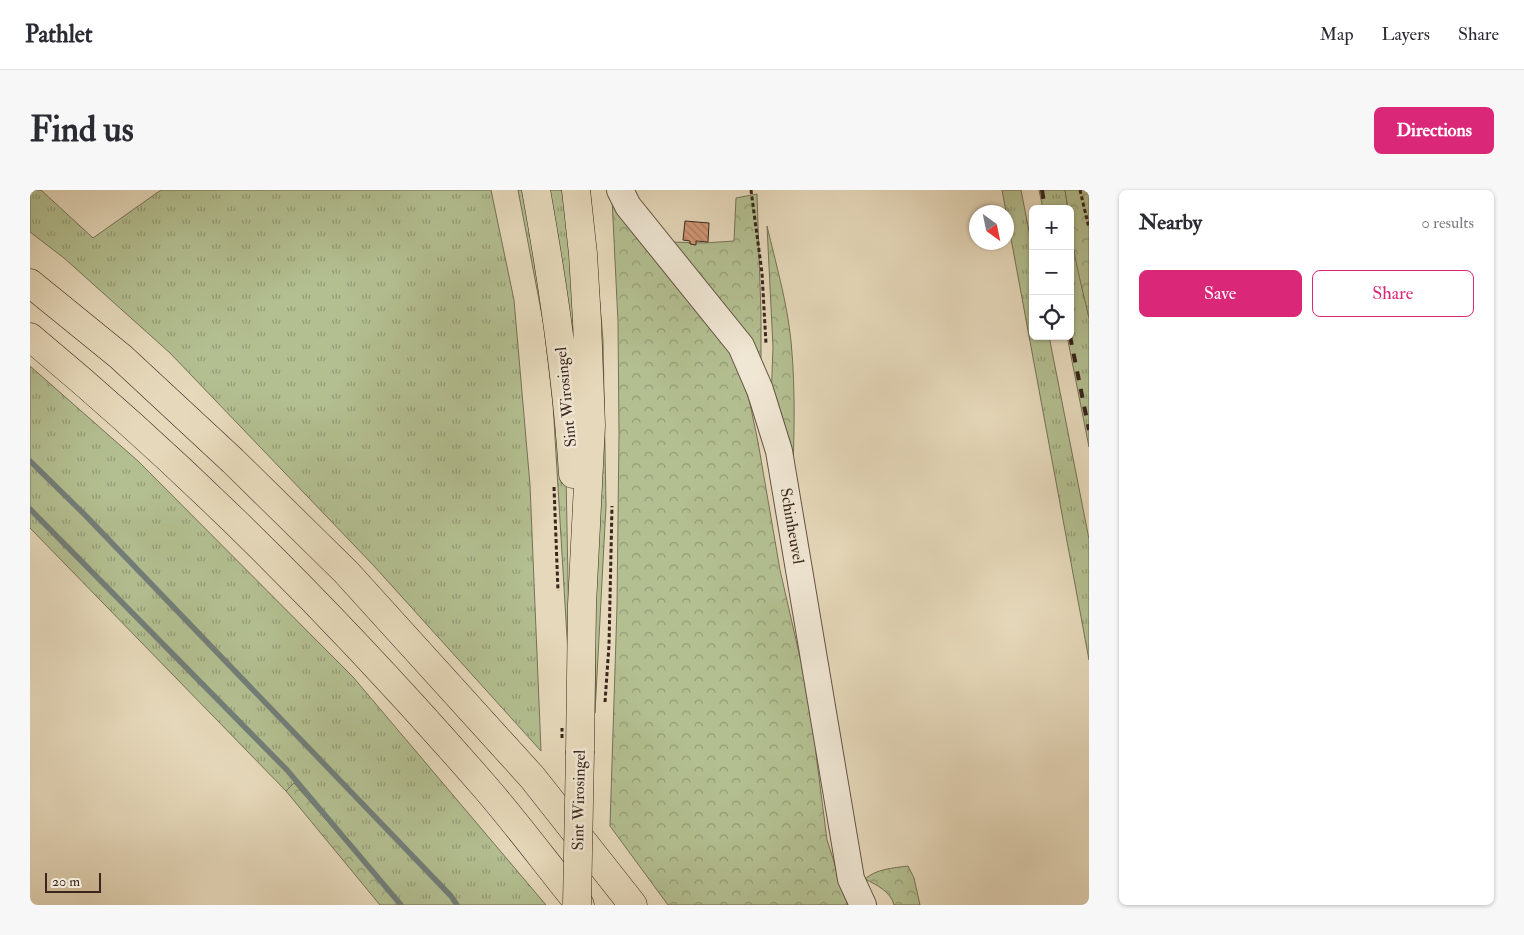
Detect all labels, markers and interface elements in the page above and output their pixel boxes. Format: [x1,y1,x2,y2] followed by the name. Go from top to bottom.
[25,19,93,50] text: Pathlet
[1320,23,1354,46] text: Map
[1382,23,1430,46] text: Layers
[1458,23,1499,46] text: Share
[1374,107,1494,154] button: Directions
[30,108,134,152] text: Find us
[969,205,1014,250] north arrow
[1029,205,1074,340] map controls
[1029,205,1074,250] button: +
[1139,209,1202,236] text: Nearby
[1421,213,1474,233] text: 0 results
[1029,250,1074,295] button: −
[1139,270,1302,317] button: Save
[1312,270,1474,317] button: Share
[1029,295,1074,340] button: locate
[551,346,581,448] street label: Sint Wirosingel
[775,486,809,566] street label: Schinheuvel
[568,750,590,850] street label: Sint Wirosingel
[45,870,101,893] scale bar
[52,873,80,890] text: 20 m

